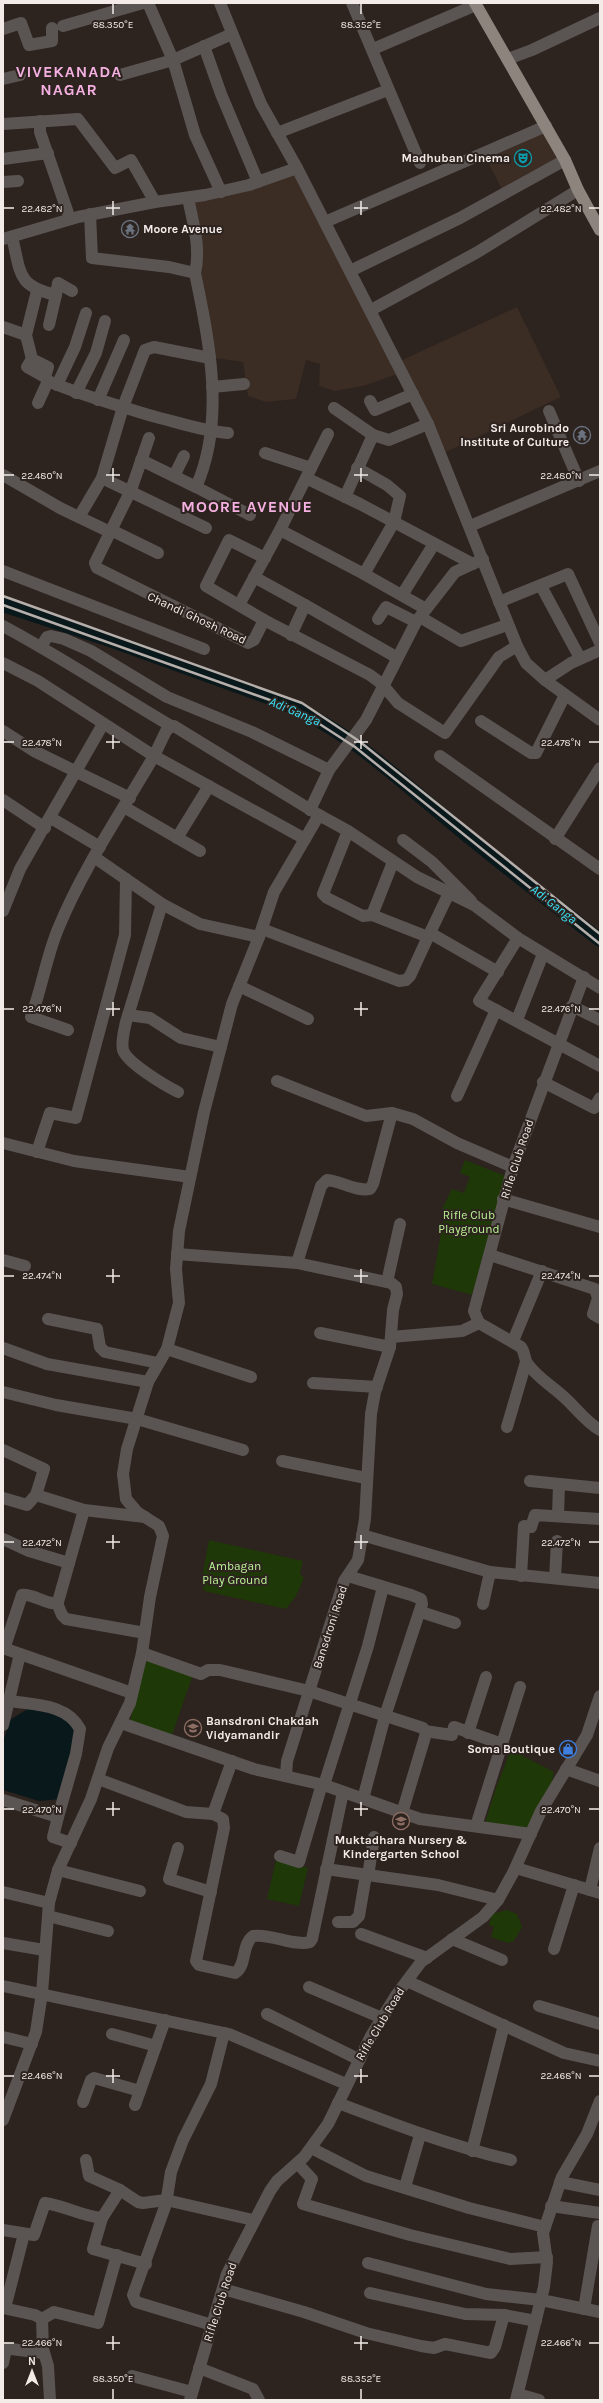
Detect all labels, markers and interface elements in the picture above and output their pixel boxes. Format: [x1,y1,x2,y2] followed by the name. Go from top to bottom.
[93,19,133,31] text: 88.350°E
[341,19,381,31] text: 88.352°E
[16,62,122,99] district label: VIVEKANADA NAGAR
[513,148,533,168] theatre icon: Madhuban Cinema
[401,151,510,165] place label: Madhuban Cinema
[21,203,63,215] text: 22.482°N
[540,203,582,215] text: 22.482°N
[120,219,140,239] temple icon: Moore Avenue
[143,222,222,236] place label: Moore Avenue
[460,421,569,449] place label: Sri Aurobindo Institute of Culture
[572,425,592,445] temple icon: Sri Aurobindo Institute of Culture
[21,470,63,482] text: 22.480°N
[540,470,582,482] text: 22.480°N
[181,497,313,516] district label: MOORE AVENUE
[145,589,249,647] street label: Chandi Ghosh Road
[267,693,323,729] water label: Adi Ganga
[22,737,62,749] text: 22.478°N
[541,737,581,749] text: 22.478°N
[528,881,580,927] water label: Adi Ganga
[22,1003,62,1015] text: 22.476°N
[541,1003,581,1015] text: 22.476°N
[498,1117,536,1201] street label: Rifle Club Road
[438,1208,500,1236] park label: Rifle Club Playground
[22,1270,62,1282] text: 22.474°N
[541,1270,581,1282] text: 22.474°N
[22,1537,62,1549] text: 22.472°N
[541,1537,581,1549] text: 22.472°N
[202,1559,268,1587] park label: Ambagan Play Ground
[310,1584,350,1670] street label: Bansdroni Road
[206,1714,319,1742] place label: Bansdroni Chakdah Vidyamandir
[183,1718,203,1738] school or university icon: Bansdroni Chakdah Vidyamandir
[558,1739,578,1759] shop icon: Soma Boutique
[467,1742,555,1756] place label: Soma Boutique
[22,1804,62,1816] text: 22.470°N
[541,1804,581,1816] text: 22.470°N
[391,1811,411,1831] school or university icon: Muktadhara Nursery & Kindergarten School
[335,1833,467,1861] place label: Muktadhara Nursery & Kindergarten School
[353,1985,407,2063] street label: Rifle Club Road
[21,2070,63,2082] text: 22.468°N
[540,2070,582,2082] text: 22.468°N
[201,2260,239,2344] street label: Rifle Club Road
[22,2337,62,2349] text: 22.466°N
[541,2337,581,2349] text: 22.466°N
[12,2351,52,2391] north arrow
[28,2355,36,2368] text: N
[93,2373,133,2385] text: 88.350°E
[341,2373,381,2385] text: 88.352°E

